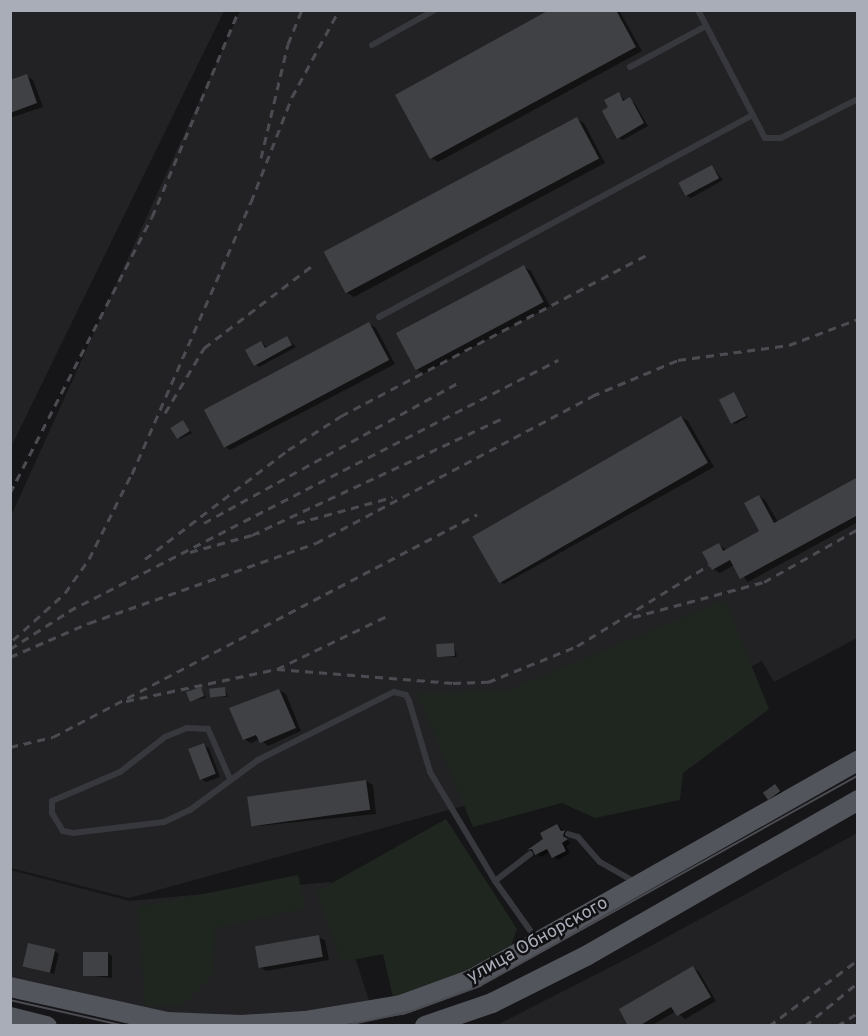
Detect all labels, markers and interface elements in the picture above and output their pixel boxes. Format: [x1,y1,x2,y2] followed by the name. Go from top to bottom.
[464,893,612,989] street label: улица Обнорского

